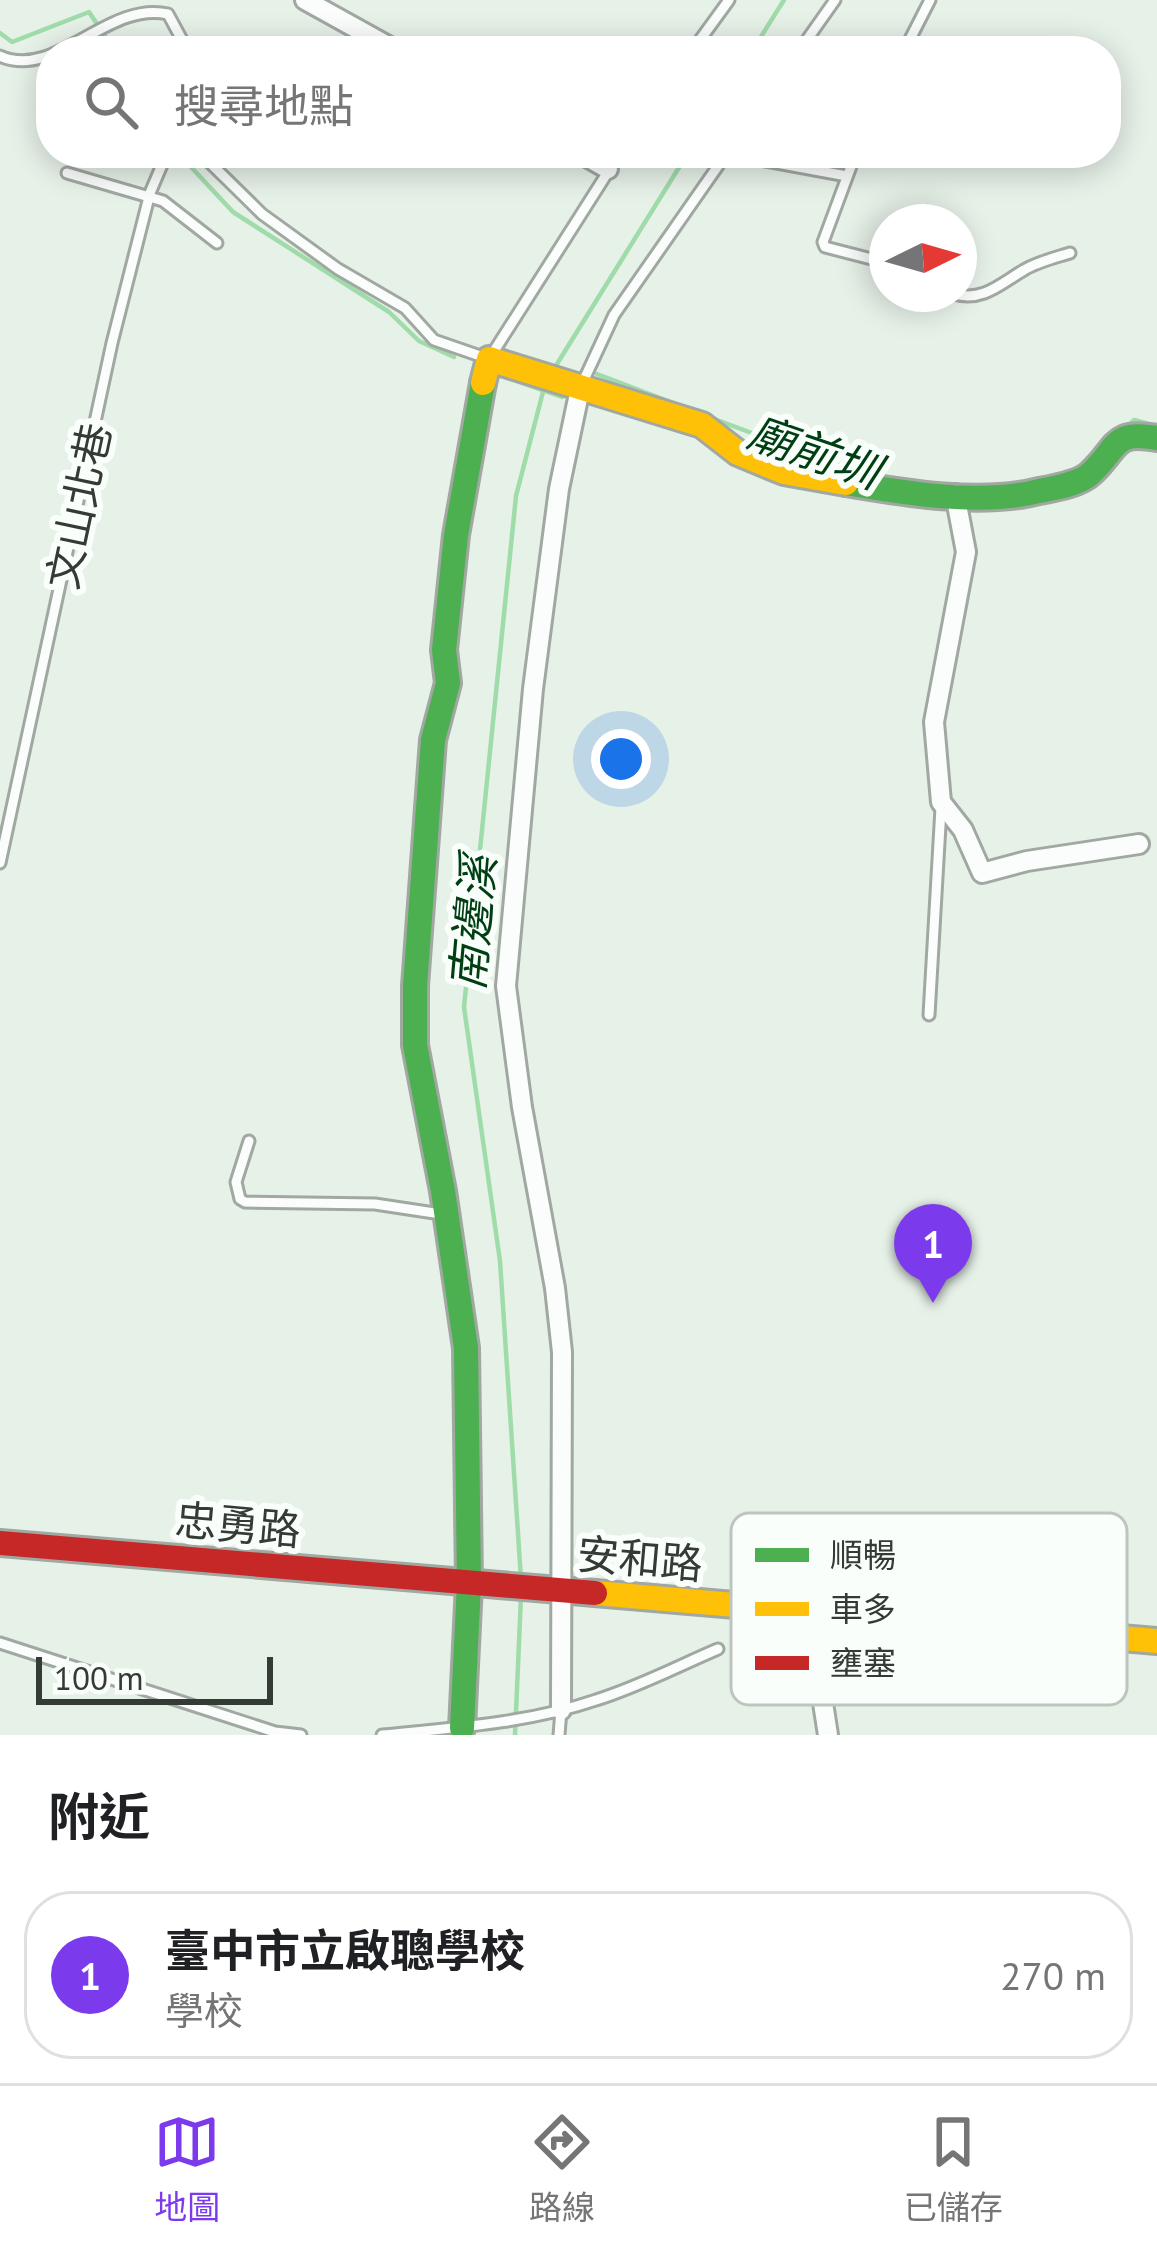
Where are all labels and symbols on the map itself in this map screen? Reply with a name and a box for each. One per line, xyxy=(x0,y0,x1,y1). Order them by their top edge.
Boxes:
north arrow xyxy=(869,204,977,312)
water label: 廟前圳 xyxy=(741,402,893,502)
street label: 文山北巷 xyxy=(34,418,123,594)
your location xyxy=(591,729,651,789)
water label: 南邊溪 xyxy=(437,847,507,993)
pin: 1 xyxy=(894,1204,972,1303)
street label: 忠勇路 xyxy=(173,1492,303,1557)
legend xyxy=(731,1513,1127,1705)
street label: 安和路 xyxy=(575,1526,705,1591)
text: 順暢 xyxy=(830,1533,896,1576)
text: 車多 xyxy=(830,1587,896,1630)
text: 壅塞 xyxy=(830,1641,896,1684)
scale bar xyxy=(36,1651,273,1704)

